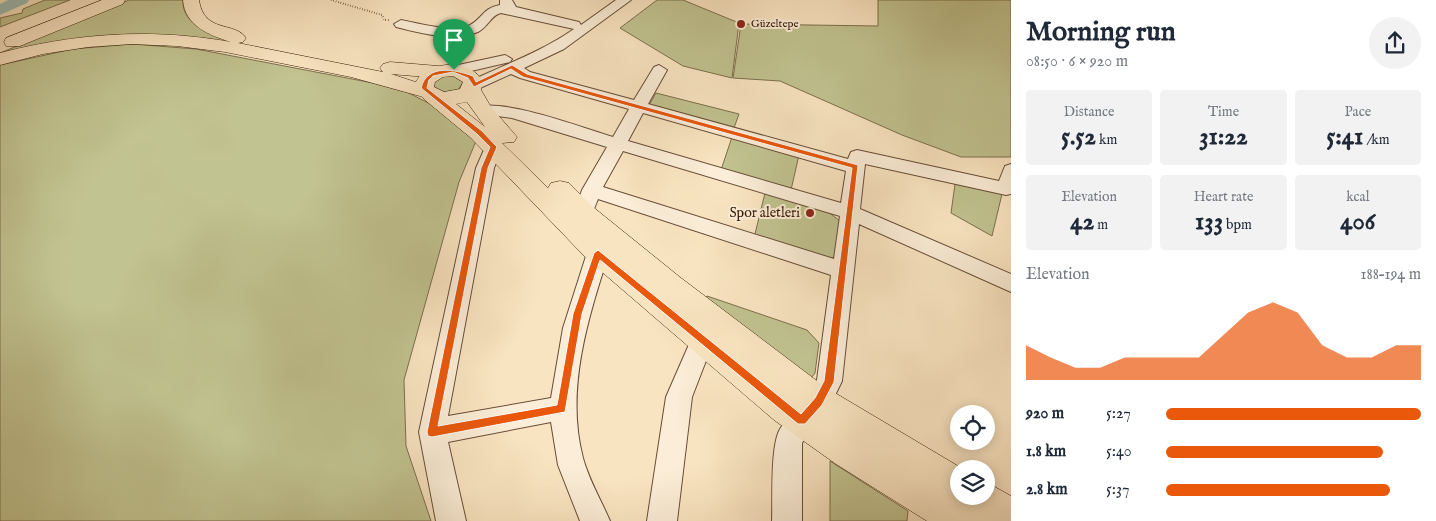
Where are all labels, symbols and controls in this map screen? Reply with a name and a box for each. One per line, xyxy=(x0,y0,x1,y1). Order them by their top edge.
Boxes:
text: Morning run xyxy=(1026,15,1176,50)
place label: Güzeltepe xyxy=(751,17,798,31)
button: share xyxy=(1369,17,1421,69)
marker: Güzeltepe xyxy=(735,18,747,30)
pin xyxy=(433,19,475,70)
icon: arrive xyxy=(440,26,468,54)
text: 08:50 · 6 × 920 m xyxy=(1026,52,1128,72)
text: Distance xyxy=(1064,103,1114,121)
text: Time xyxy=(1208,103,1239,121)
text: Pace xyxy=(1345,103,1371,121)
text: 5.52 xyxy=(1061,121,1096,153)
text: 31:22 xyxy=(1199,121,1248,153)
text: 5:41 xyxy=(1326,121,1363,153)
text: km xyxy=(1096,131,1117,149)
text: /km xyxy=(1363,131,1390,149)
text: Elevation xyxy=(1061,188,1117,206)
text: Heart rate xyxy=(1194,188,1253,206)
text: kcal xyxy=(1346,188,1370,206)
place label: Spor aletleri xyxy=(729,204,800,222)
text: 42 xyxy=(1070,206,1094,238)
text: 133 xyxy=(1195,206,1223,238)
text: 406 xyxy=(1340,206,1375,238)
marker: Spor aletleri xyxy=(804,207,816,219)
text: m xyxy=(1094,216,1108,234)
text: bpm xyxy=(1223,216,1252,234)
text: Elevation xyxy=(1026,265,1089,285)
text: 188–194 m xyxy=(1361,265,1421,285)
text: 920 m xyxy=(1026,404,1064,424)
text: 5:27 xyxy=(1106,404,1131,424)
map controls xyxy=(950,405,995,505)
button: locate xyxy=(950,405,995,450)
text: 1.8 km xyxy=(1026,442,1066,462)
text: 5:40 xyxy=(1106,442,1132,462)
button: layers xyxy=(950,460,995,505)
text: 2.8 km xyxy=(1026,480,1068,500)
text: 5:37 xyxy=(1106,480,1129,500)

